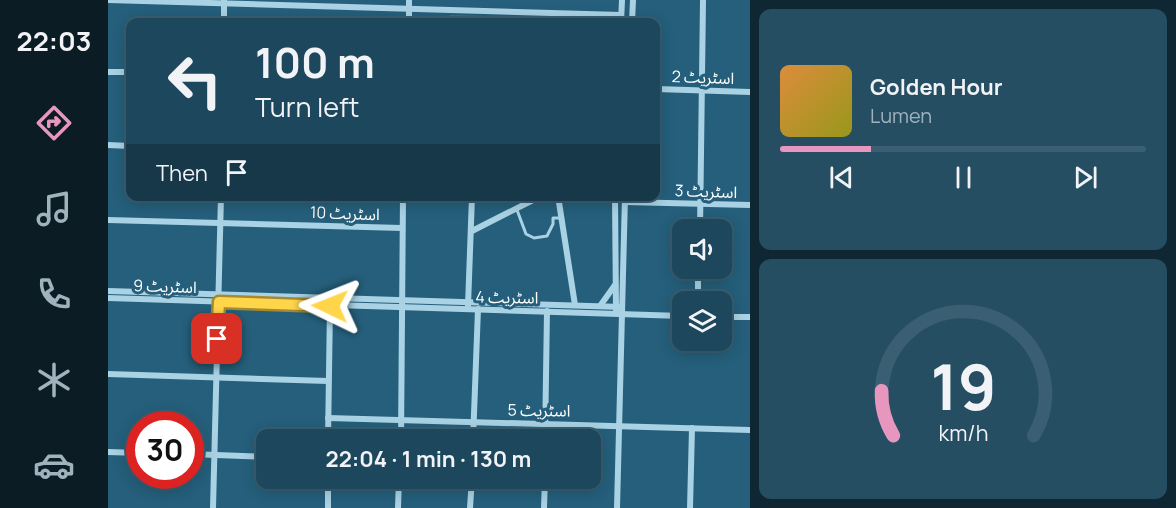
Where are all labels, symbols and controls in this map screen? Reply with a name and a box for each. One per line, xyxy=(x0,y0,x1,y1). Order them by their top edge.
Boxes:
text: 22:03 xyxy=(17,22,91,59)
text: 100 m xyxy=(255,33,375,91)
icon: left xyxy=(156,42,234,120)
street label: اسٹریٹ 2 xyxy=(671,65,735,89)
text: Golden Hour xyxy=(870,72,1003,102)
text: Turn left xyxy=(255,88,359,125)
icon: directions xyxy=(33,102,75,144)
text: Lumen xyxy=(870,102,932,129)
icon: arrive xyxy=(220,156,253,189)
text: Then xyxy=(156,158,208,188)
icon: previous xyxy=(825,161,858,194)
icon: pause xyxy=(947,161,980,194)
icon: next xyxy=(1069,161,1102,194)
street label: اسٹریٹ 3 xyxy=(674,179,738,203)
icon: music xyxy=(33,188,75,230)
street label: اسٹریٹ 10 xyxy=(310,201,380,225)
map controls xyxy=(672,219,732,351)
button: sound xyxy=(672,219,732,279)
icon: phone xyxy=(33,273,75,315)
street label: اسٹریٹ 9 xyxy=(133,274,197,298)
position arrow xyxy=(298,274,362,338)
street label: اسٹریٹ 4 xyxy=(475,285,539,309)
button: layers xyxy=(672,291,732,351)
pin xyxy=(191,313,242,364)
icon: arrive xyxy=(200,322,233,355)
text: 19 xyxy=(930,343,996,429)
icon: climate xyxy=(33,359,75,401)
street label: اسٹریٹ 5 xyxy=(507,398,571,422)
speed limit sign: 30 xyxy=(126,411,204,489)
text: km/h xyxy=(938,418,988,447)
icon: car xyxy=(33,444,75,486)
text: 22:04 · 1 min · 130 m xyxy=(326,444,531,474)

